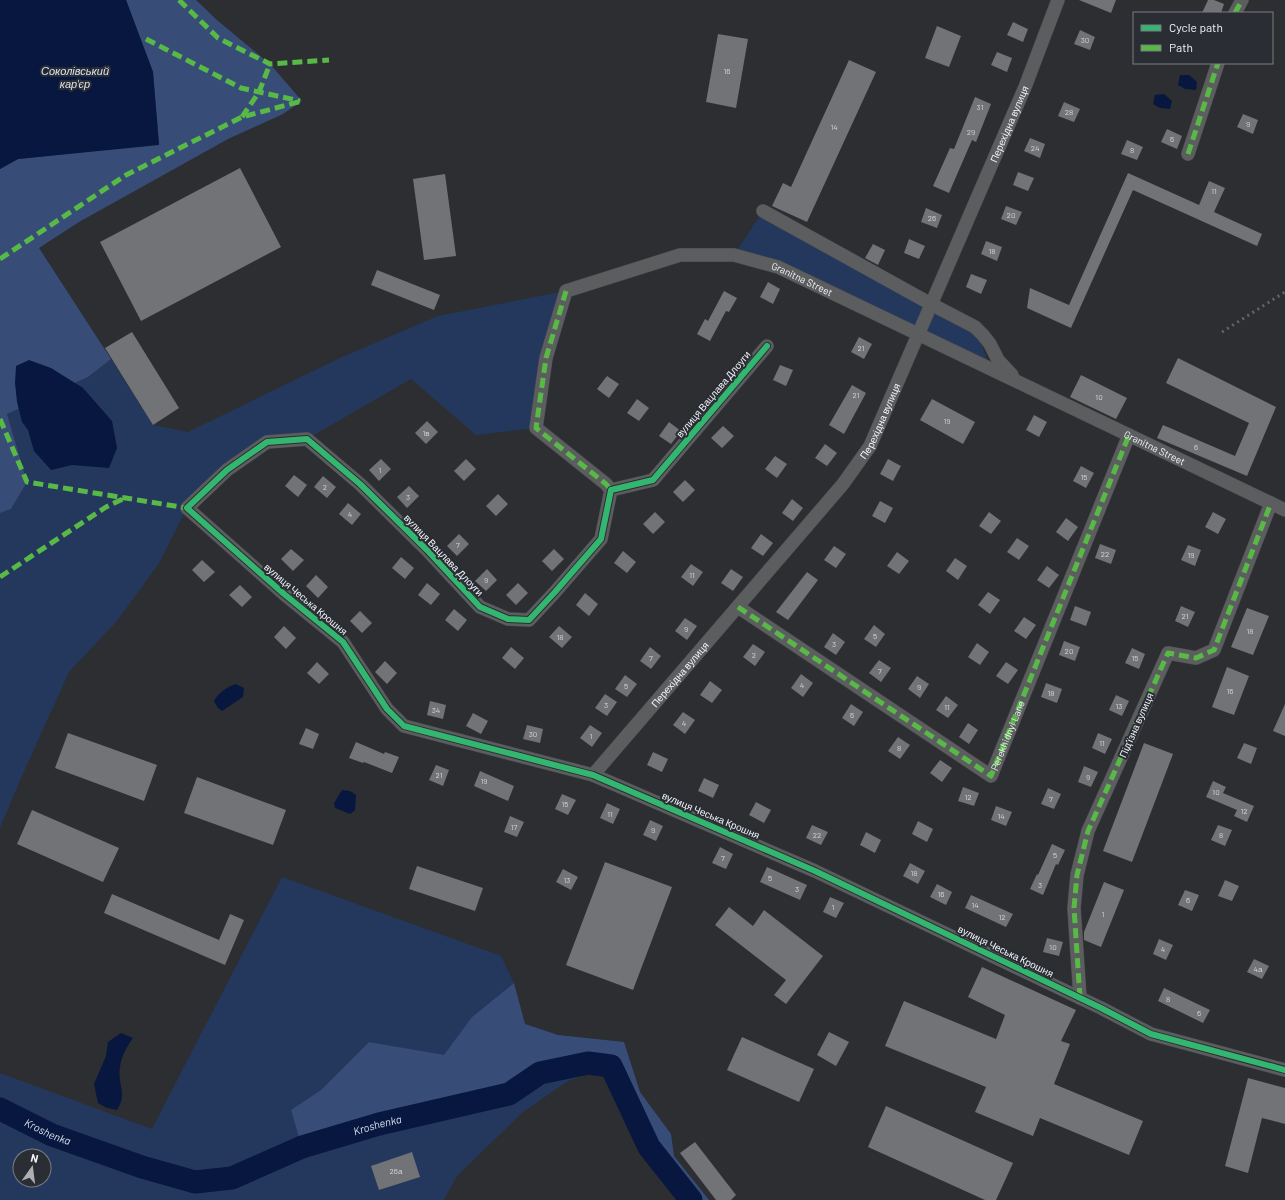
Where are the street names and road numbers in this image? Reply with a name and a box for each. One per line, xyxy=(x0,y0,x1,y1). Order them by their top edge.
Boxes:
street label: Перехідна вулиця xyxy=(987,84,1031,164)
street label: Granitna Street xyxy=(770,260,835,298)
street label: вулиця Вацлава Длоуги xyxy=(673,348,753,440)
street label: Перехідна вулиця xyxy=(857,381,902,461)
street label: Granitna Street xyxy=(1122,428,1188,467)
street label: вулиця Вацлава Длоуги xyxy=(402,512,486,598)
street label: вулиця Чеська Крошня xyxy=(262,561,350,637)
street label: Перехідна вулиця xyxy=(648,639,711,709)
street label: Підʼїзна вулиця xyxy=(1116,691,1156,759)
street label: Perekhidnyi Lane xyxy=(988,699,1027,772)
street label: вулиця Чеська Крошня xyxy=(660,789,762,841)
street label: вулиця Чеська Крошня xyxy=(956,923,1056,979)

